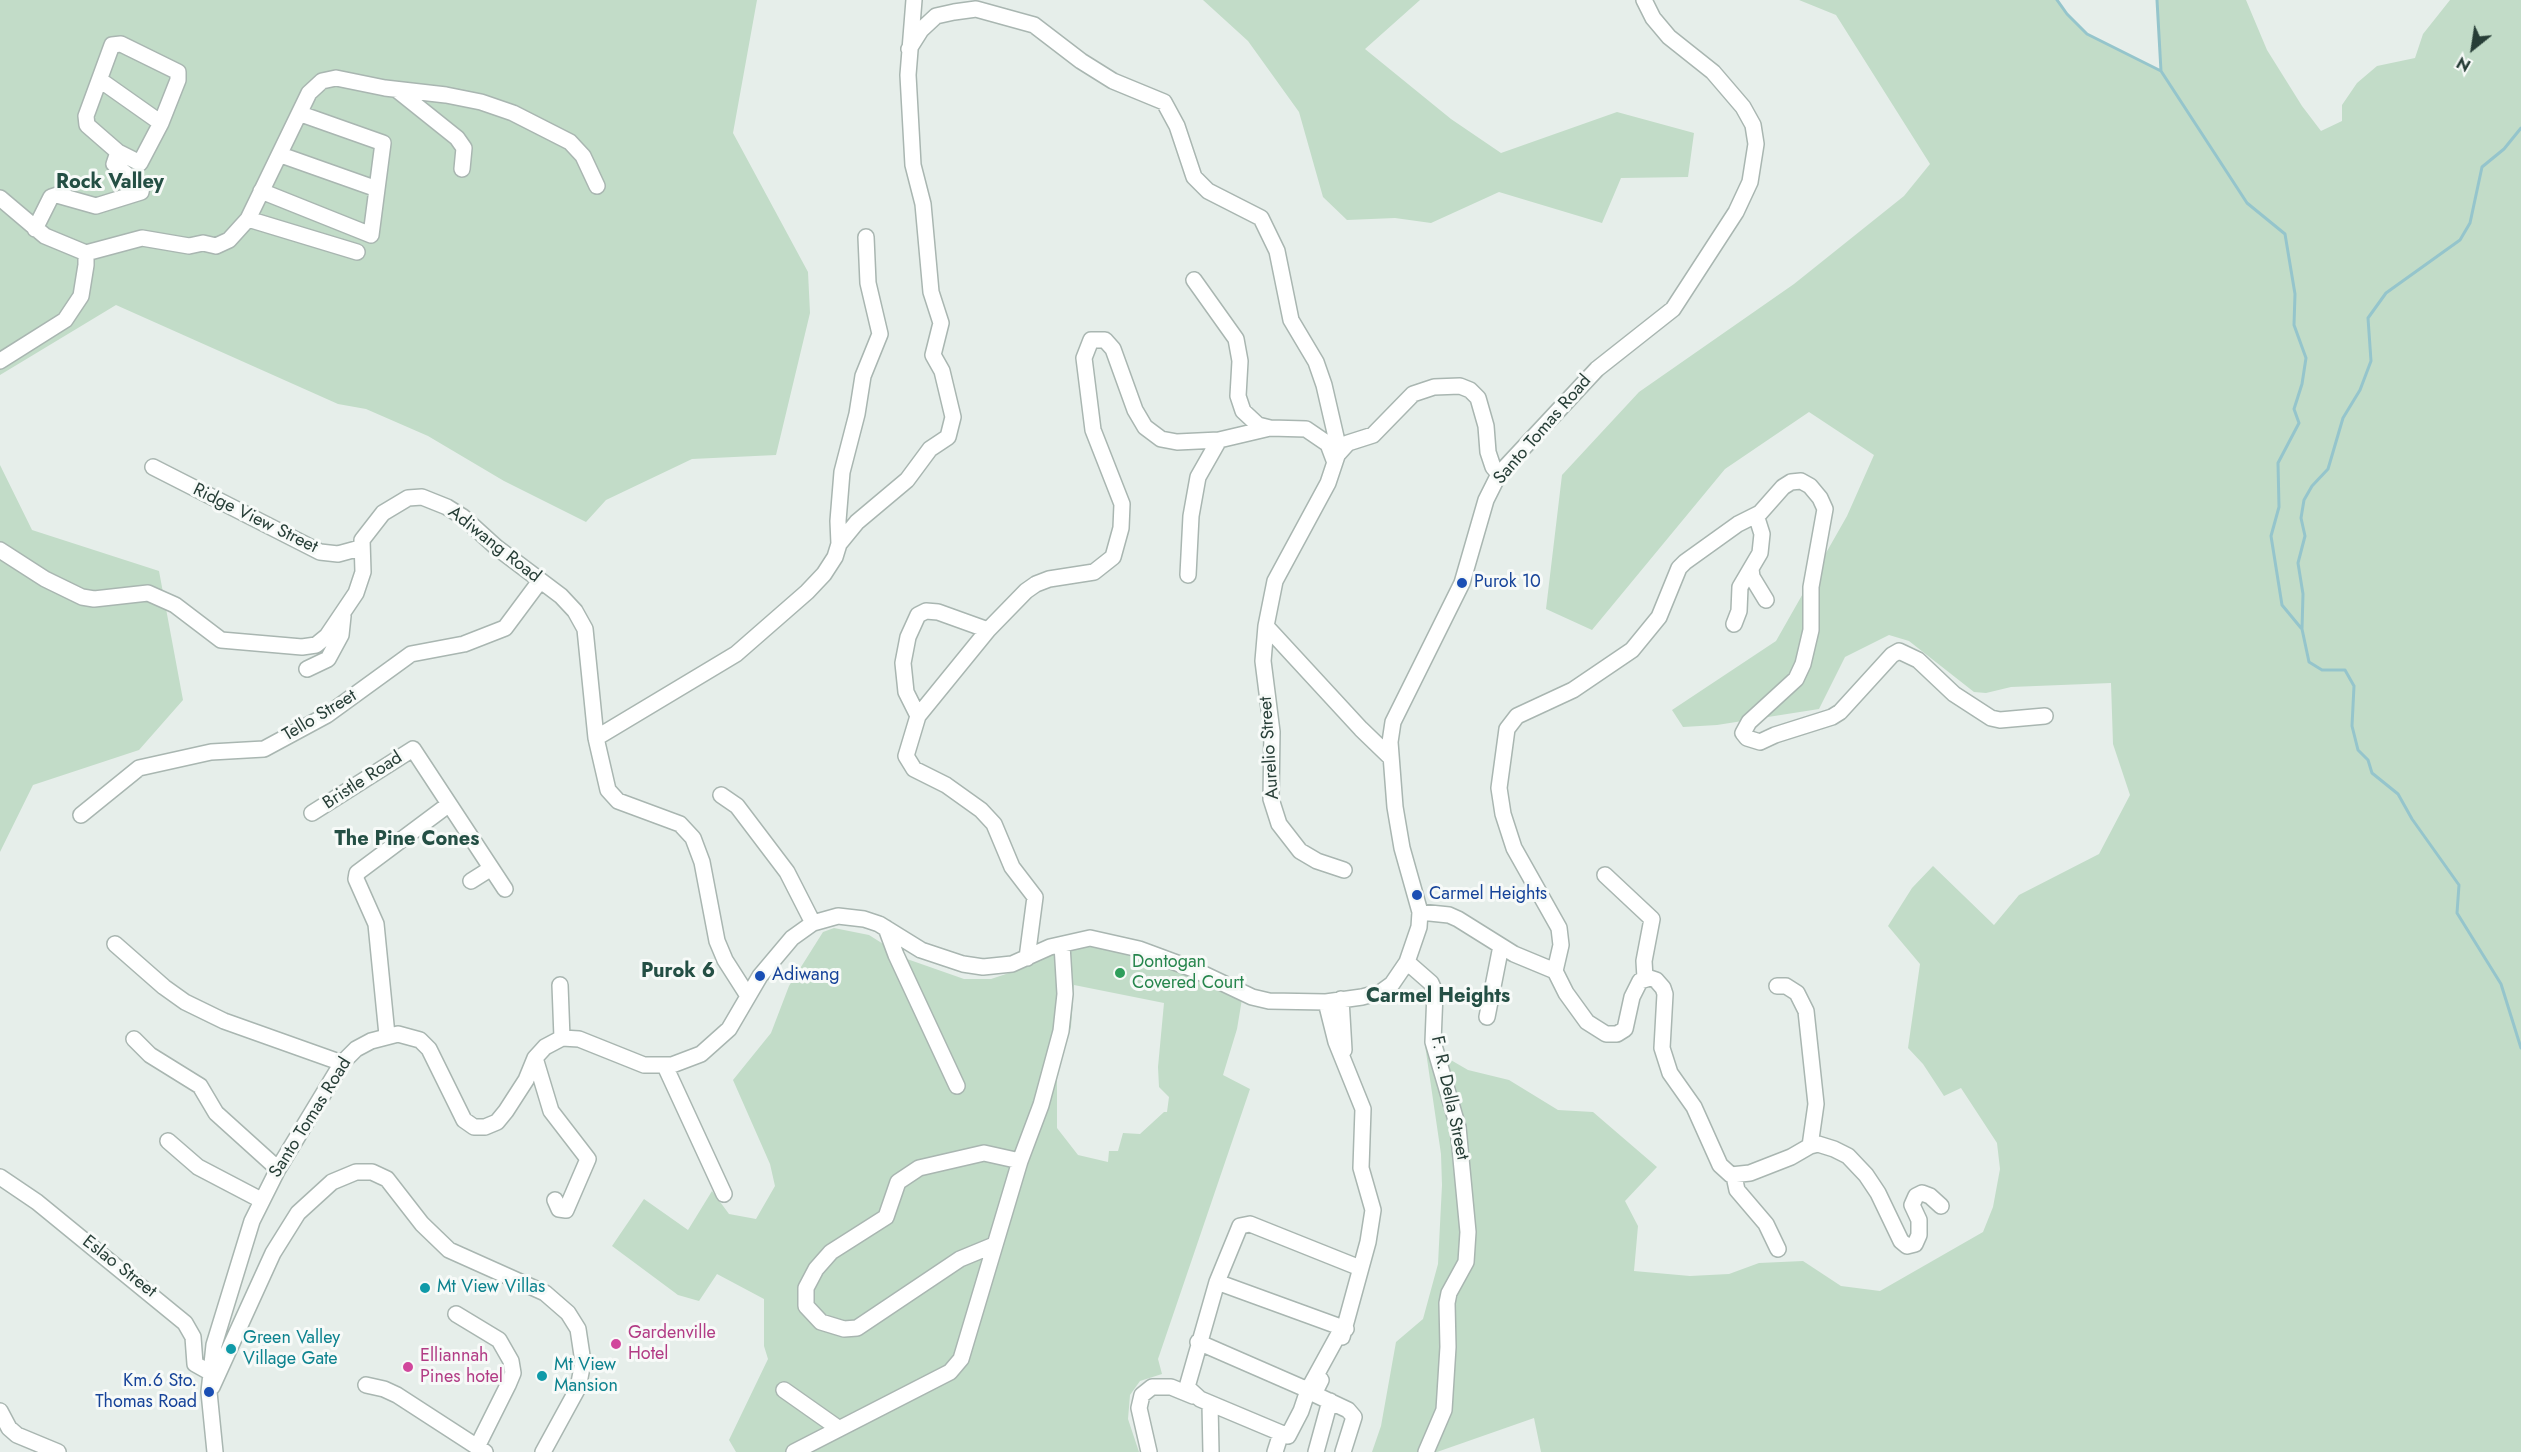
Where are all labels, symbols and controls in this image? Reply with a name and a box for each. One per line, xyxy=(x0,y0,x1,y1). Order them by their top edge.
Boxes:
north arrow xyxy=(2443,18,2503,78)
text: N xyxy=(2452,51,2475,77)
district label: Rock Valley xyxy=(56,171,164,195)
street label: Santo Tomas Road xyxy=(1490,371,1596,489)
street label: Ridge View Street xyxy=(189,479,321,559)
street label: Adiwang Road xyxy=(443,502,545,588)
place label: Purok 10 xyxy=(1474,572,1541,594)
marker: Purok 10 xyxy=(1455,576,1469,590)
street label: Tello Street xyxy=(279,686,361,746)
street label: Aurelio Street xyxy=(1256,696,1284,800)
street label: Bristle Road xyxy=(319,747,407,815)
district label: The Pine Cones xyxy=(335,828,479,852)
place label: Carmel Heights xyxy=(1429,884,1547,906)
marker: Carmel Heights xyxy=(1410,888,1424,902)
place label: Dontogan Covered Court xyxy=(1132,952,1244,994)
district label: Purok 6 xyxy=(641,960,715,984)
place label: Adiwang xyxy=(772,965,839,987)
marker: Dontogan Covered Court xyxy=(1113,966,1127,980)
marker: Adiwang xyxy=(753,969,767,983)
district label: Carmel Heights xyxy=(1366,985,1510,1009)
street label: F. R. Della Street xyxy=(1425,1034,1473,1162)
street label: Santo Tomas Road xyxy=(265,1054,357,1182)
street label: Eslao Street xyxy=(78,1231,160,1303)
place label: Mt View Villas xyxy=(437,1277,545,1299)
marker: Mt View Villas xyxy=(418,1281,432,1295)
place label: Gardenville Hotel xyxy=(628,1323,716,1366)
place label: Green Valley Village Gate xyxy=(243,1328,340,1370)
marker: Gardenville Hotel xyxy=(609,1337,623,1351)
marker: Green Valley Village Gate xyxy=(224,1342,238,1356)
place label: Elliannah Pines hotel xyxy=(420,1346,503,1388)
place label: Mt View Mansion xyxy=(554,1355,618,1398)
marker: Elliannah Pines hotel xyxy=(401,1360,415,1374)
marker: Mt View Mansion xyxy=(535,1369,549,1383)
place label: Km.6 Sto. Thomas Road xyxy=(95,1371,197,1414)
marker: Km.6 Sto. Thomas Road xyxy=(202,1385,216,1399)

